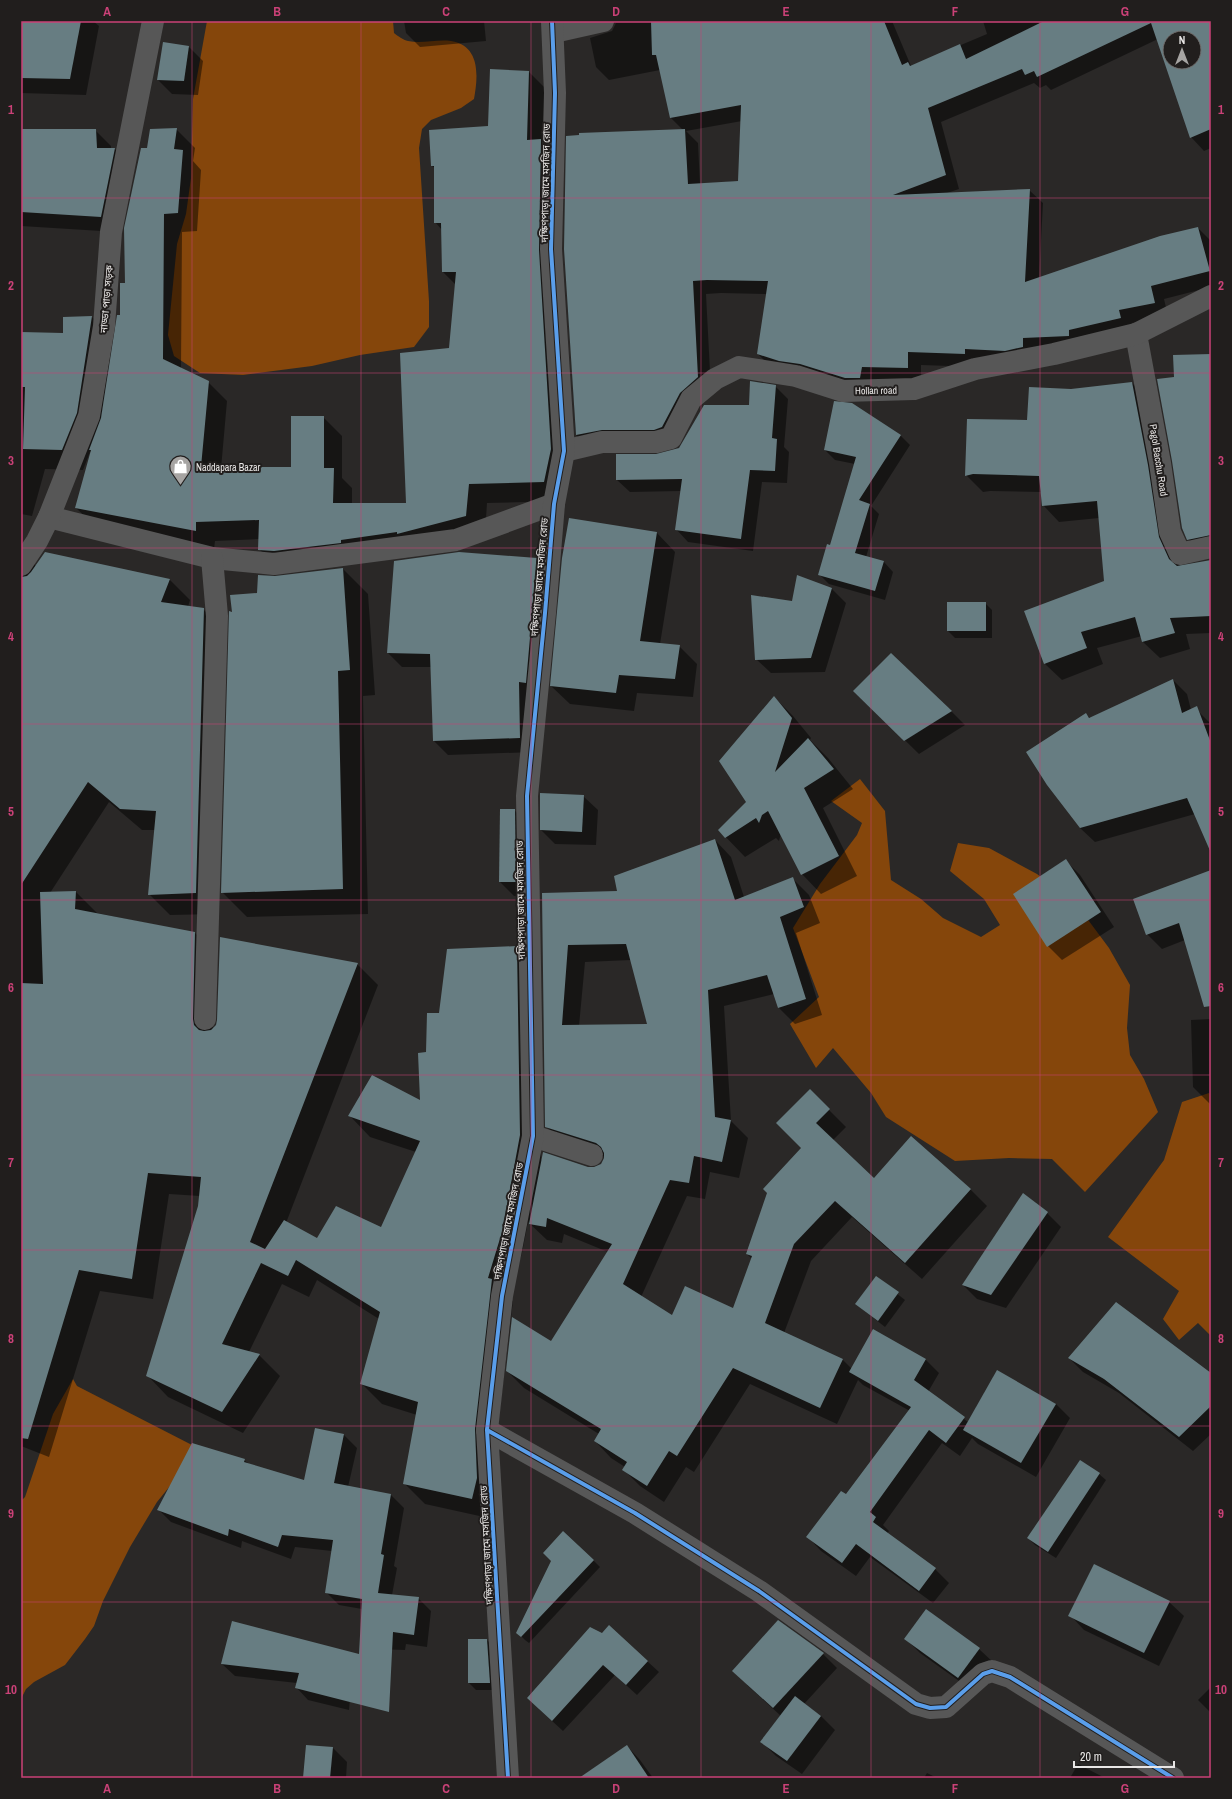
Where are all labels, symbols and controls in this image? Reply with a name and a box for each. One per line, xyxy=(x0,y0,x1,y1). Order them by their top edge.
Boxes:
text: A xyxy=(103,3,111,20)
text: B xyxy=(273,3,281,20)
text: C xyxy=(442,3,450,20)
text: D xyxy=(612,3,620,20)
text: E xyxy=(782,3,790,20)
text: F xyxy=(952,3,959,20)
text: G xyxy=(1121,3,1129,20)
north arrow xyxy=(1162,30,1202,70)
text: N xyxy=(1179,33,1185,47)
text: 1 xyxy=(8,101,14,118)
text: 1 xyxy=(1218,101,1224,118)
street label: দক্ষিণপাড়া জামে মসজিদ রোড xyxy=(538,123,553,244)
street label: নাড্ডা পাড়া সড়ক xyxy=(97,264,116,335)
text: 2 xyxy=(8,277,14,294)
text: 2 xyxy=(1218,277,1224,294)
street label: Hollan road xyxy=(855,384,897,397)
street label: Pagol Bacchu Road xyxy=(1146,423,1171,497)
text: 3 xyxy=(8,452,14,469)
text: 3 xyxy=(1218,452,1224,469)
shop icon: Naddapara Bazar xyxy=(168,454,194,487)
place label: Naddapara Bazar xyxy=(196,461,261,474)
street label: দক্ষিণপাড়া জামে মসজিদ রোড xyxy=(528,516,551,638)
text: 4 xyxy=(8,628,14,645)
text: 4 xyxy=(1218,628,1224,645)
text: 5 xyxy=(8,803,14,820)
text: 5 xyxy=(1218,803,1224,820)
street label: দক্ষিণপাড়া জামে মসজিদ রোড xyxy=(513,840,528,961)
text: 6 xyxy=(8,979,14,996)
text: 6 xyxy=(1218,979,1224,996)
text: 7 xyxy=(8,1154,14,1171)
text: 7 xyxy=(1218,1154,1224,1171)
street label: দক্ষিণপাড়া জামে মসজিদ রোড xyxy=(491,1161,526,1282)
text: 8 xyxy=(8,1330,14,1347)
text: 8 xyxy=(1218,1330,1224,1347)
street label: দক্ষিণপাড়া জামে মসজিদ রোড xyxy=(477,1484,496,1606)
text: 9 xyxy=(8,1505,14,1522)
text: 9 xyxy=(1218,1505,1224,1522)
text: 10 xyxy=(5,1681,17,1698)
text: 10 xyxy=(1215,1681,1227,1698)
scale bar xyxy=(1074,1743,1174,1769)
text: 20 m xyxy=(1080,1749,1102,1765)
text: A xyxy=(103,1780,111,1797)
text: B xyxy=(273,1780,281,1797)
text: C xyxy=(442,1780,450,1797)
text: D xyxy=(612,1780,620,1797)
text: E xyxy=(782,1780,790,1797)
text: F xyxy=(952,1780,959,1797)
text: G xyxy=(1121,1780,1129,1797)

